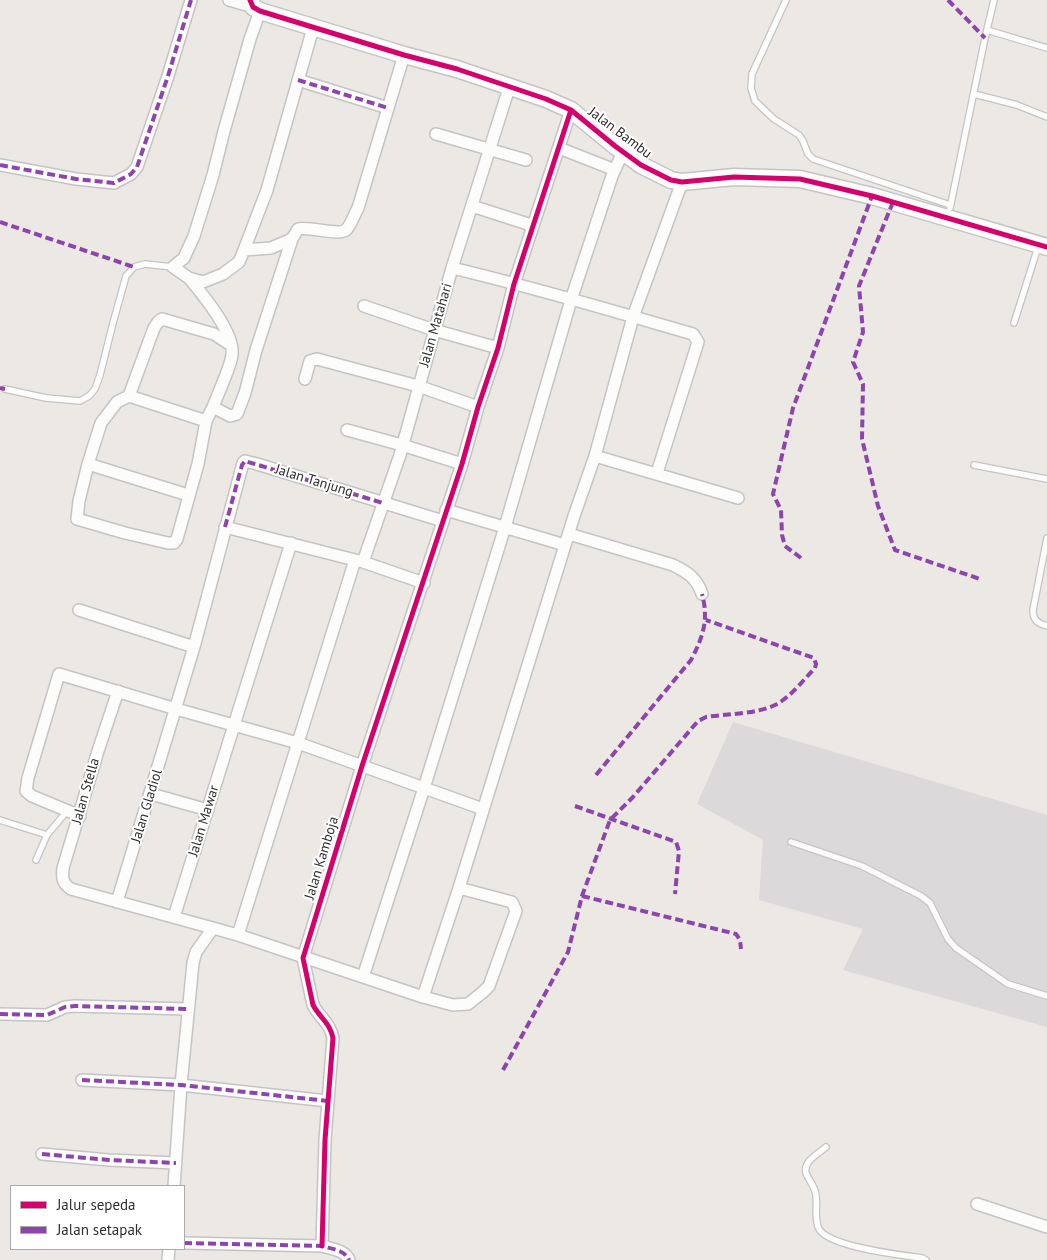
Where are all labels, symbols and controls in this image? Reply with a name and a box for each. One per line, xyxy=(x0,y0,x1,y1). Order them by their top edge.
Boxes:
street label: Jalan Bambu xyxy=(585,104,655,162)
street label: Jalan Matahari xyxy=(416,281,456,369)
street label: Jalan Tanjung xyxy=(273,461,355,501)
street label: Jalan Stella xyxy=(69,756,103,826)
street label: Jalan Gladiol xyxy=(128,767,166,845)
street label: Jalan Mawar xyxy=(185,783,223,859)
street label: Jalan Kamboja xyxy=(301,815,343,901)
legend xyxy=(10,1185,185,1250)
text: Jalur sepeda xyxy=(57,1195,136,1214)
text: Jalan setapak xyxy=(57,1220,142,1239)

